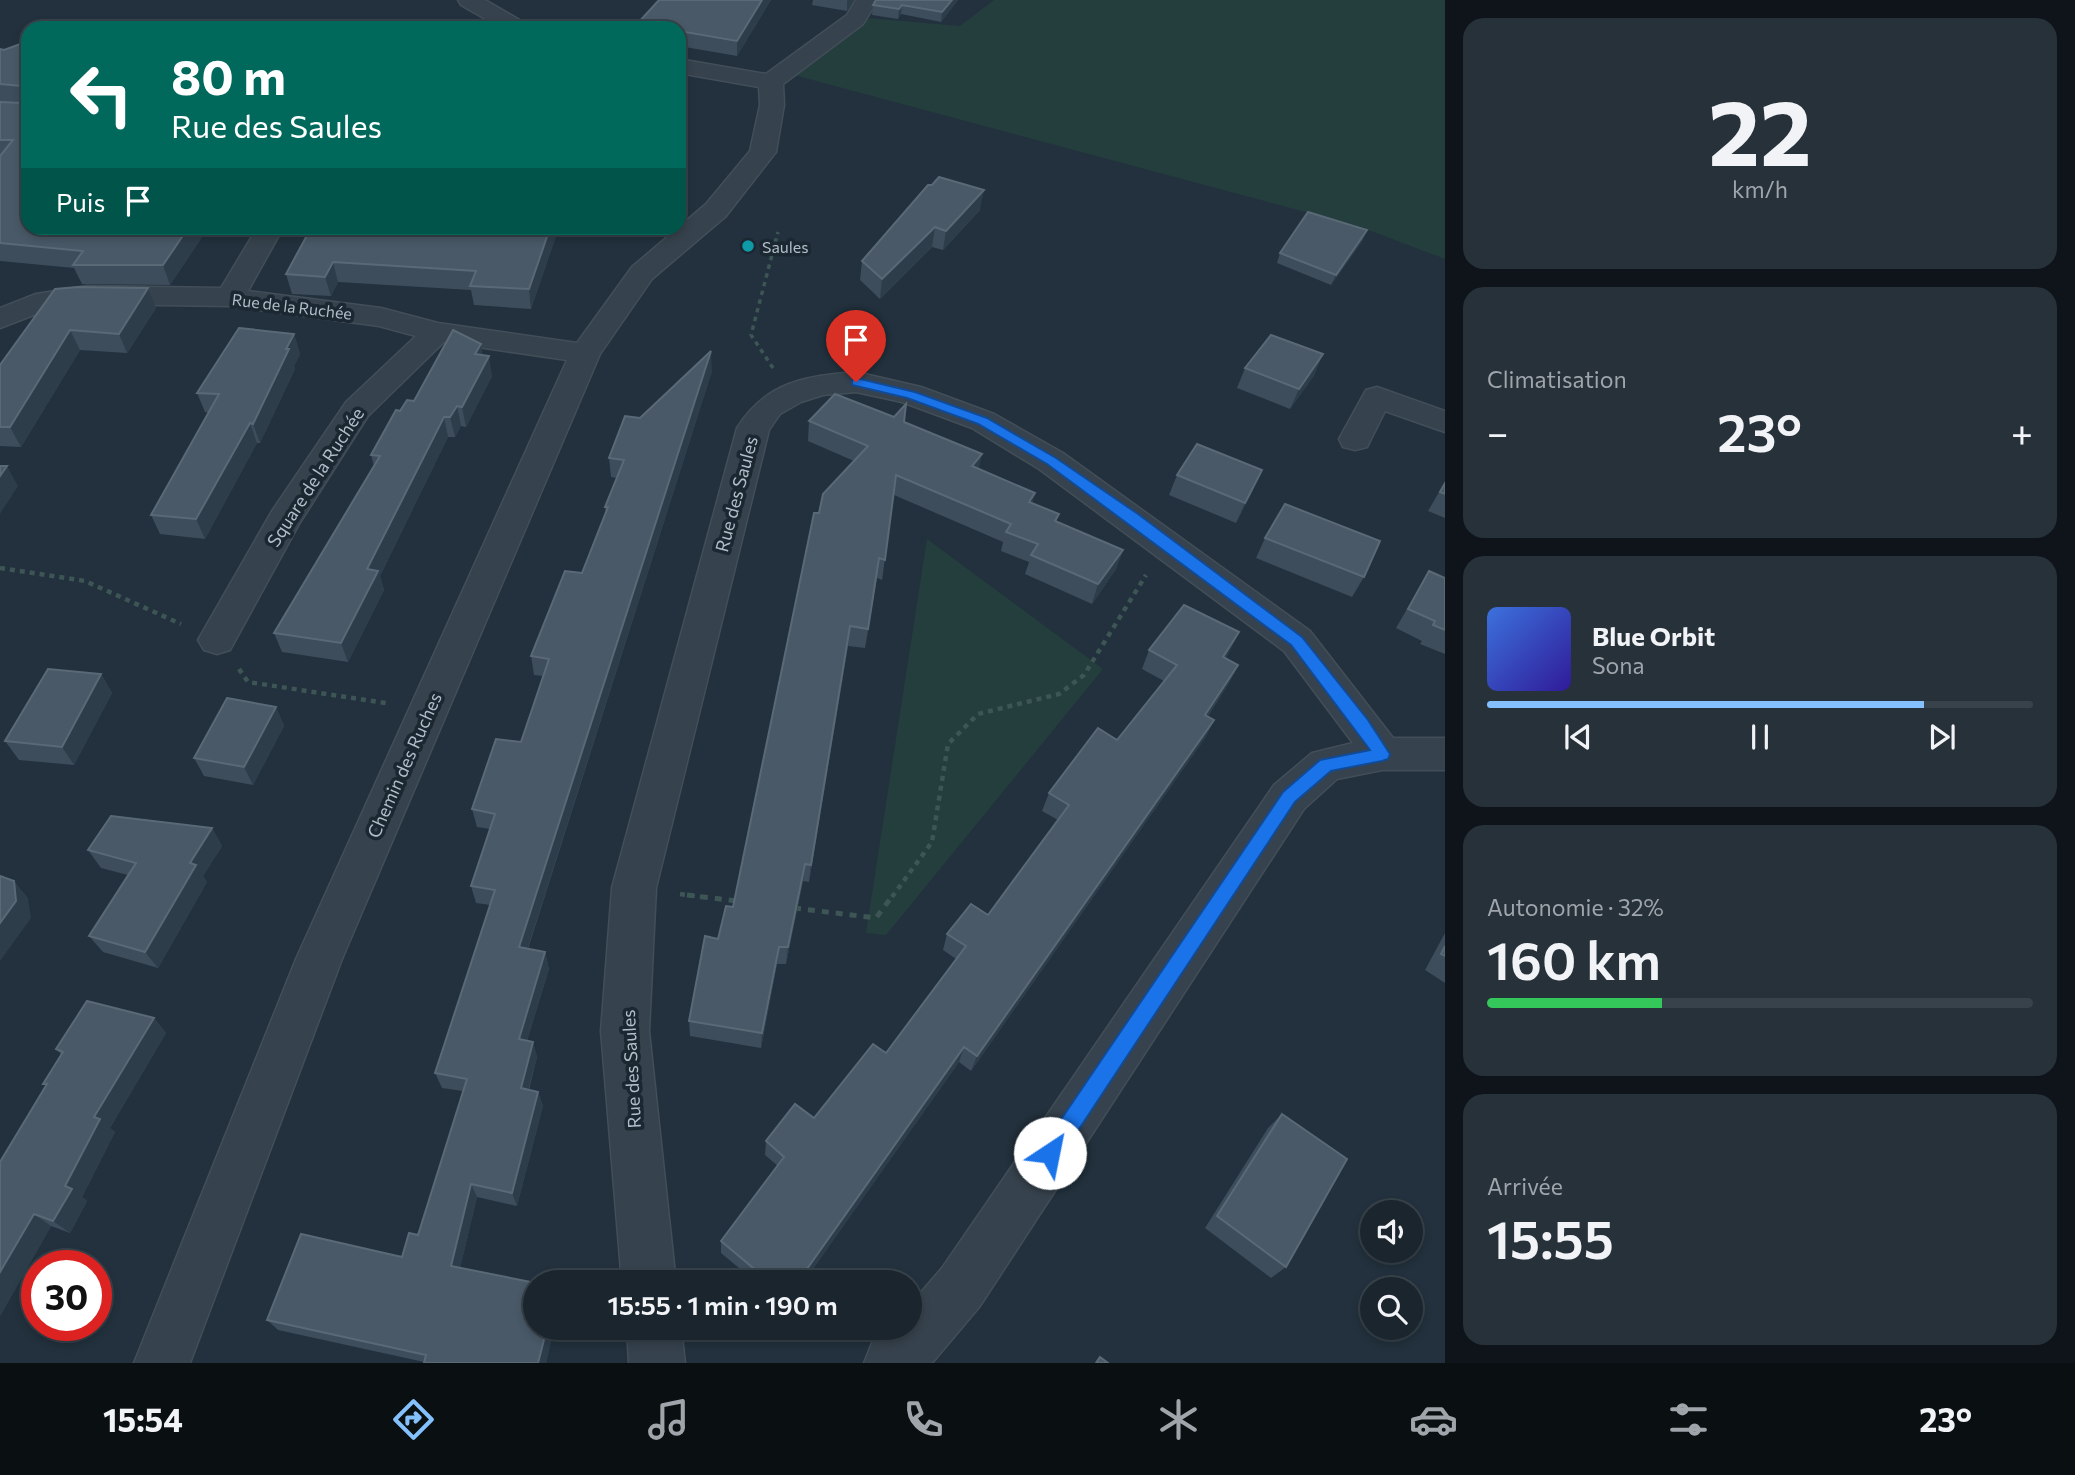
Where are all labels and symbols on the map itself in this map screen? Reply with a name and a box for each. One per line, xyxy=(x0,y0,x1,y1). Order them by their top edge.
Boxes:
place label: Saules xyxy=(762,237,808,256)
marker: Saules xyxy=(740,238,756,254)
street label: Rue de la Ruchée xyxy=(231,289,353,323)
pin xyxy=(826,310,886,382)
street label: Square de la Ruchée xyxy=(262,403,368,551)
street label: Rue des Saules xyxy=(710,434,762,554)
street label: Chemin des Ruches xyxy=(362,689,446,841)
street label: Rue des Saules xyxy=(617,1009,645,1129)
position arrow xyxy=(1013,1116,1087,1190)
speed limit sign: 30 xyxy=(21,1250,112,1341)

